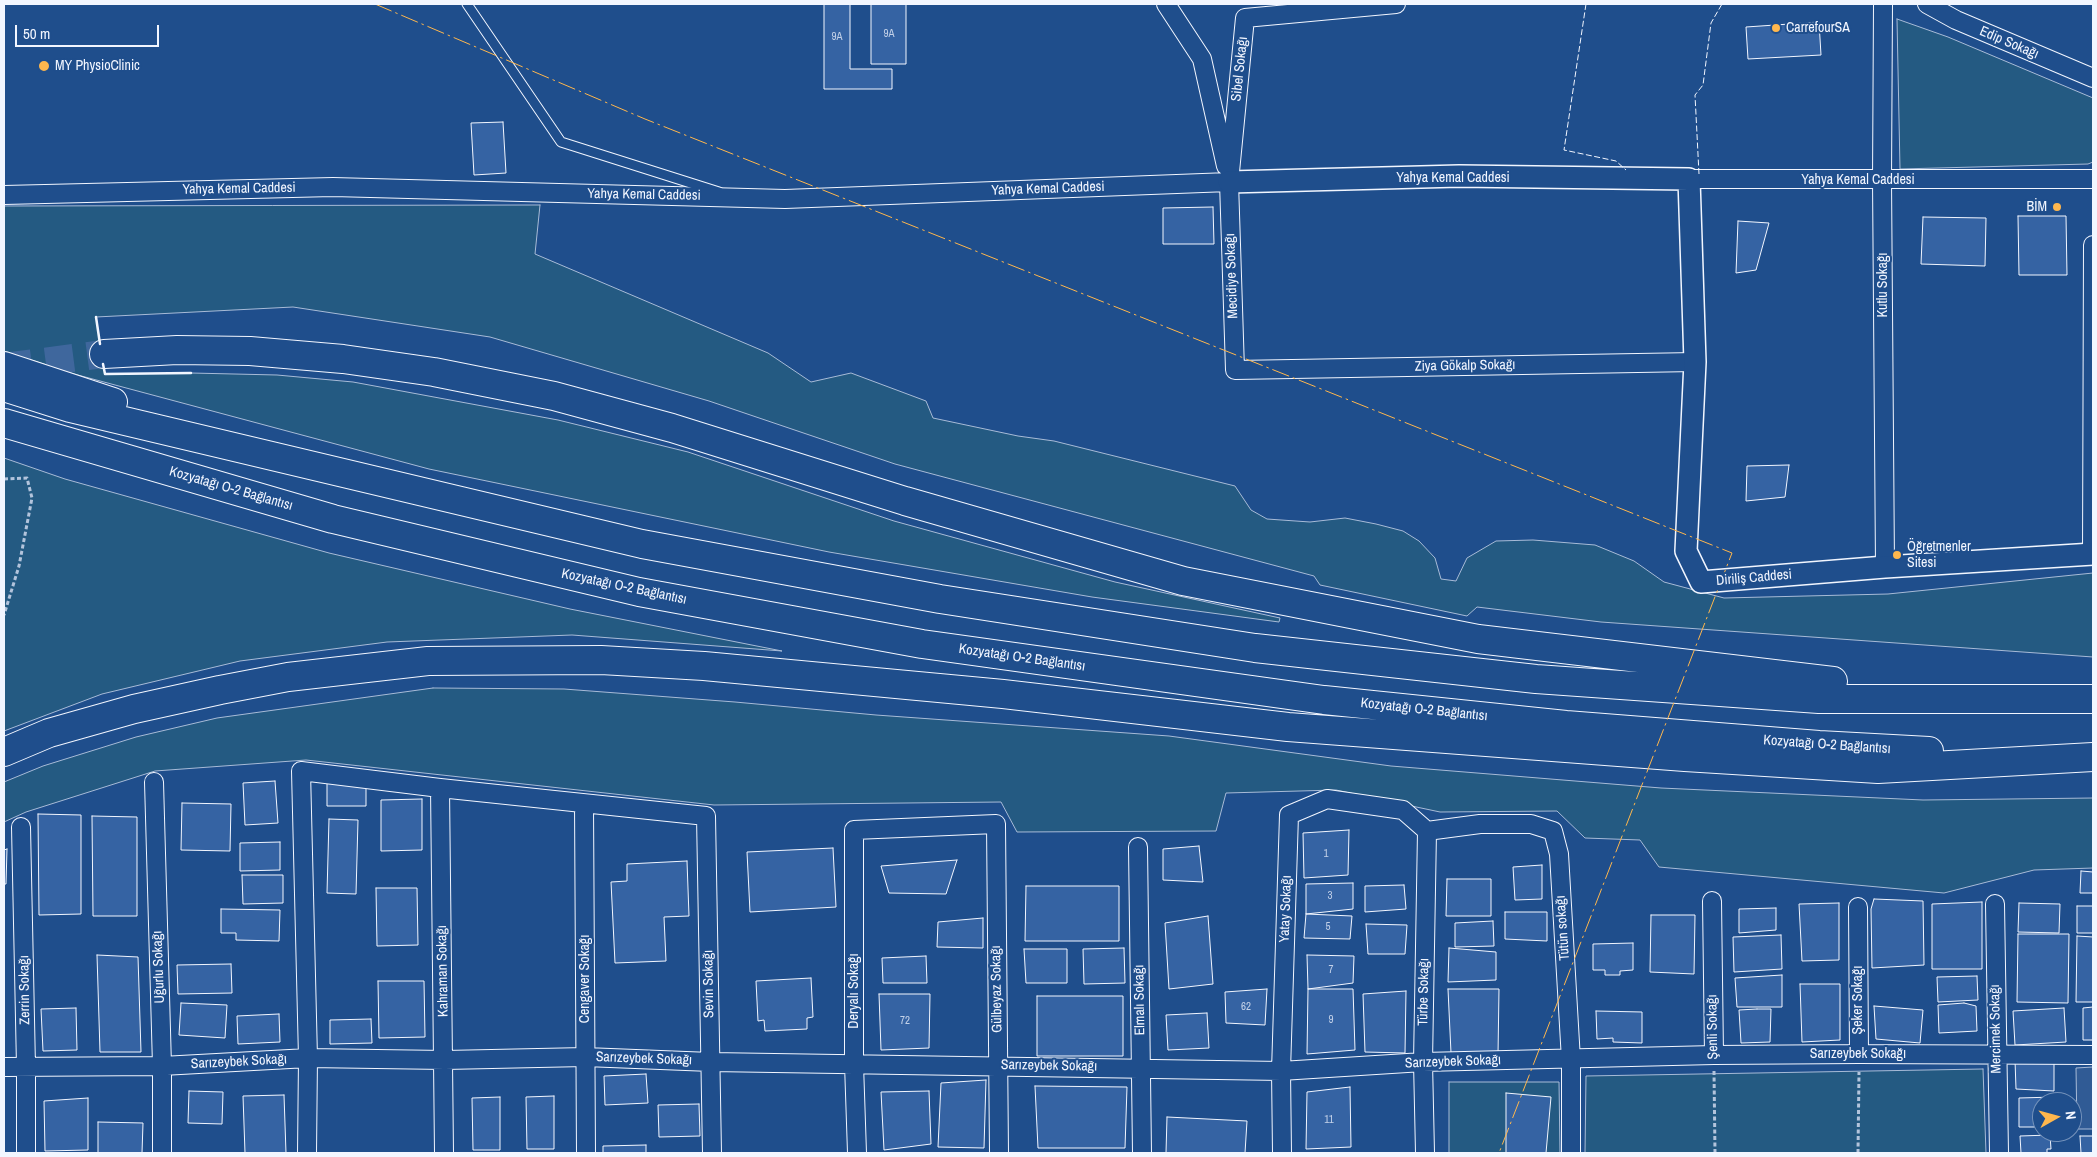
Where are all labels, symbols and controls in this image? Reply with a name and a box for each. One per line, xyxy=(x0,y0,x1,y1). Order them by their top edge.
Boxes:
scale bar xyxy=(18,15,161,47)
place label: CarrefourSA xyxy=(1786,20,1850,36)
marker: CarrefourSA xyxy=(1770,22,1782,34)
text: 50 m xyxy=(23,23,50,44)
street label: Edip Sokağı xyxy=(1977,23,2041,63)
house number: 9A xyxy=(883,27,895,41)
house number: 9A xyxy=(831,30,843,44)
street label: Sibel Sokağı xyxy=(1228,36,1252,102)
place label: MY PhysioClinic xyxy=(55,58,140,74)
marker: MY PhysioClinic xyxy=(37,59,51,73)
street label: Yahya Kemal Caddesi xyxy=(1396,170,1510,186)
street label: Yahya Kemal Caddesi xyxy=(1801,172,1915,188)
street label: Yahya Kemal Caddesi xyxy=(991,179,1105,199)
street label: Yahya Kemal Caddesi xyxy=(182,180,296,198)
street label: Yahya Kemal Caddesi xyxy=(587,186,701,204)
place label: BİM xyxy=(2027,199,2047,215)
marker: BİM xyxy=(2051,201,2063,213)
street label: Mecidiye Sokağı xyxy=(1222,233,1242,319)
street label: Kutlu Sokağı xyxy=(1875,252,1891,318)
street label: Ziya Gökalp Sokağı xyxy=(1414,357,1516,375)
street label: Kozyatağı O-2 Bağlantısı xyxy=(167,463,295,515)
place label: Öğretmenler Sitesi xyxy=(1907,539,1971,572)
marker: Öğretmenler Sitesi xyxy=(1891,549,1903,561)
street label: Kozyatağı O-2 Bağlantısı xyxy=(560,566,688,608)
street label: Diriliş Caddesi xyxy=(1715,566,1793,590)
street label: Kozyatağı O-2 Bağlantısı xyxy=(958,641,1086,675)
street label: Kozyatağı O-2 Bağlantısı xyxy=(1360,695,1488,725)
street label: Kozyatağı O-2 Bağlantısı xyxy=(1763,732,1891,758)
house number: 1 xyxy=(1323,847,1329,861)
street label: Yatay Sokağı xyxy=(1276,875,1296,943)
house number: 3 xyxy=(1327,889,1333,903)
street label: Tütün sokağı xyxy=(1552,895,1574,961)
house number: 5 xyxy=(1325,920,1331,934)
street label: Kahraman Sokağı xyxy=(434,925,452,1017)
street label: Uğurlu Sokağı xyxy=(149,930,169,1004)
street label: Cengaver Sokağı xyxy=(577,935,593,1023)
street label: Gülbeyaz Sokağı xyxy=(988,945,1006,1033)
street label: Sevin Sokağı xyxy=(700,950,718,1018)
street label: Deryalı Sokağı xyxy=(846,953,862,1029)
street label: Zerrin Sokağı xyxy=(16,955,34,1025)
street label: Türbe Sokağı xyxy=(1415,958,1433,1026)
house number: 7 xyxy=(1328,963,1334,977)
street label: Elmalı Sokağı xyxy=(1131,964,1149,1036)
street label: Şeker Sokağı xyxy=(1850,966,1866,1034)
street label: Mercimek Sokağı xyxy=(1987,984,2005,1074)
street label: Şenli Sokağı xyxy=(1704,994,1722,1060)
house number: 62 xyxy=(1241,1000,1251,1014)
house number: 9 xyxy=(1328,1013,1334,1027)
house number: 72 xyxy=(900,1014,910,1028)
street label: Sarızeybek Sokağı xyxy=(1810,1046,1906,1062)
street label: Sarızeybek Sokağı xyxy=(596,1049,692,1069)
street label: Sarızeybek Sokağı xyxy=(190,1051,288,1073)
street label: Sarızeybek Sokağı xyxy=(1405,1052,1501,1072)
street label: Sarızeybek Sokağı xyxy=(1001,1057,1097,1075)
north arrow xyxy=(2032,1092,2082,1142)
text: N xyxy=(2061,1110,2080,1121)
house number: 11 xyxy=(1324,1113,1334,1127)

